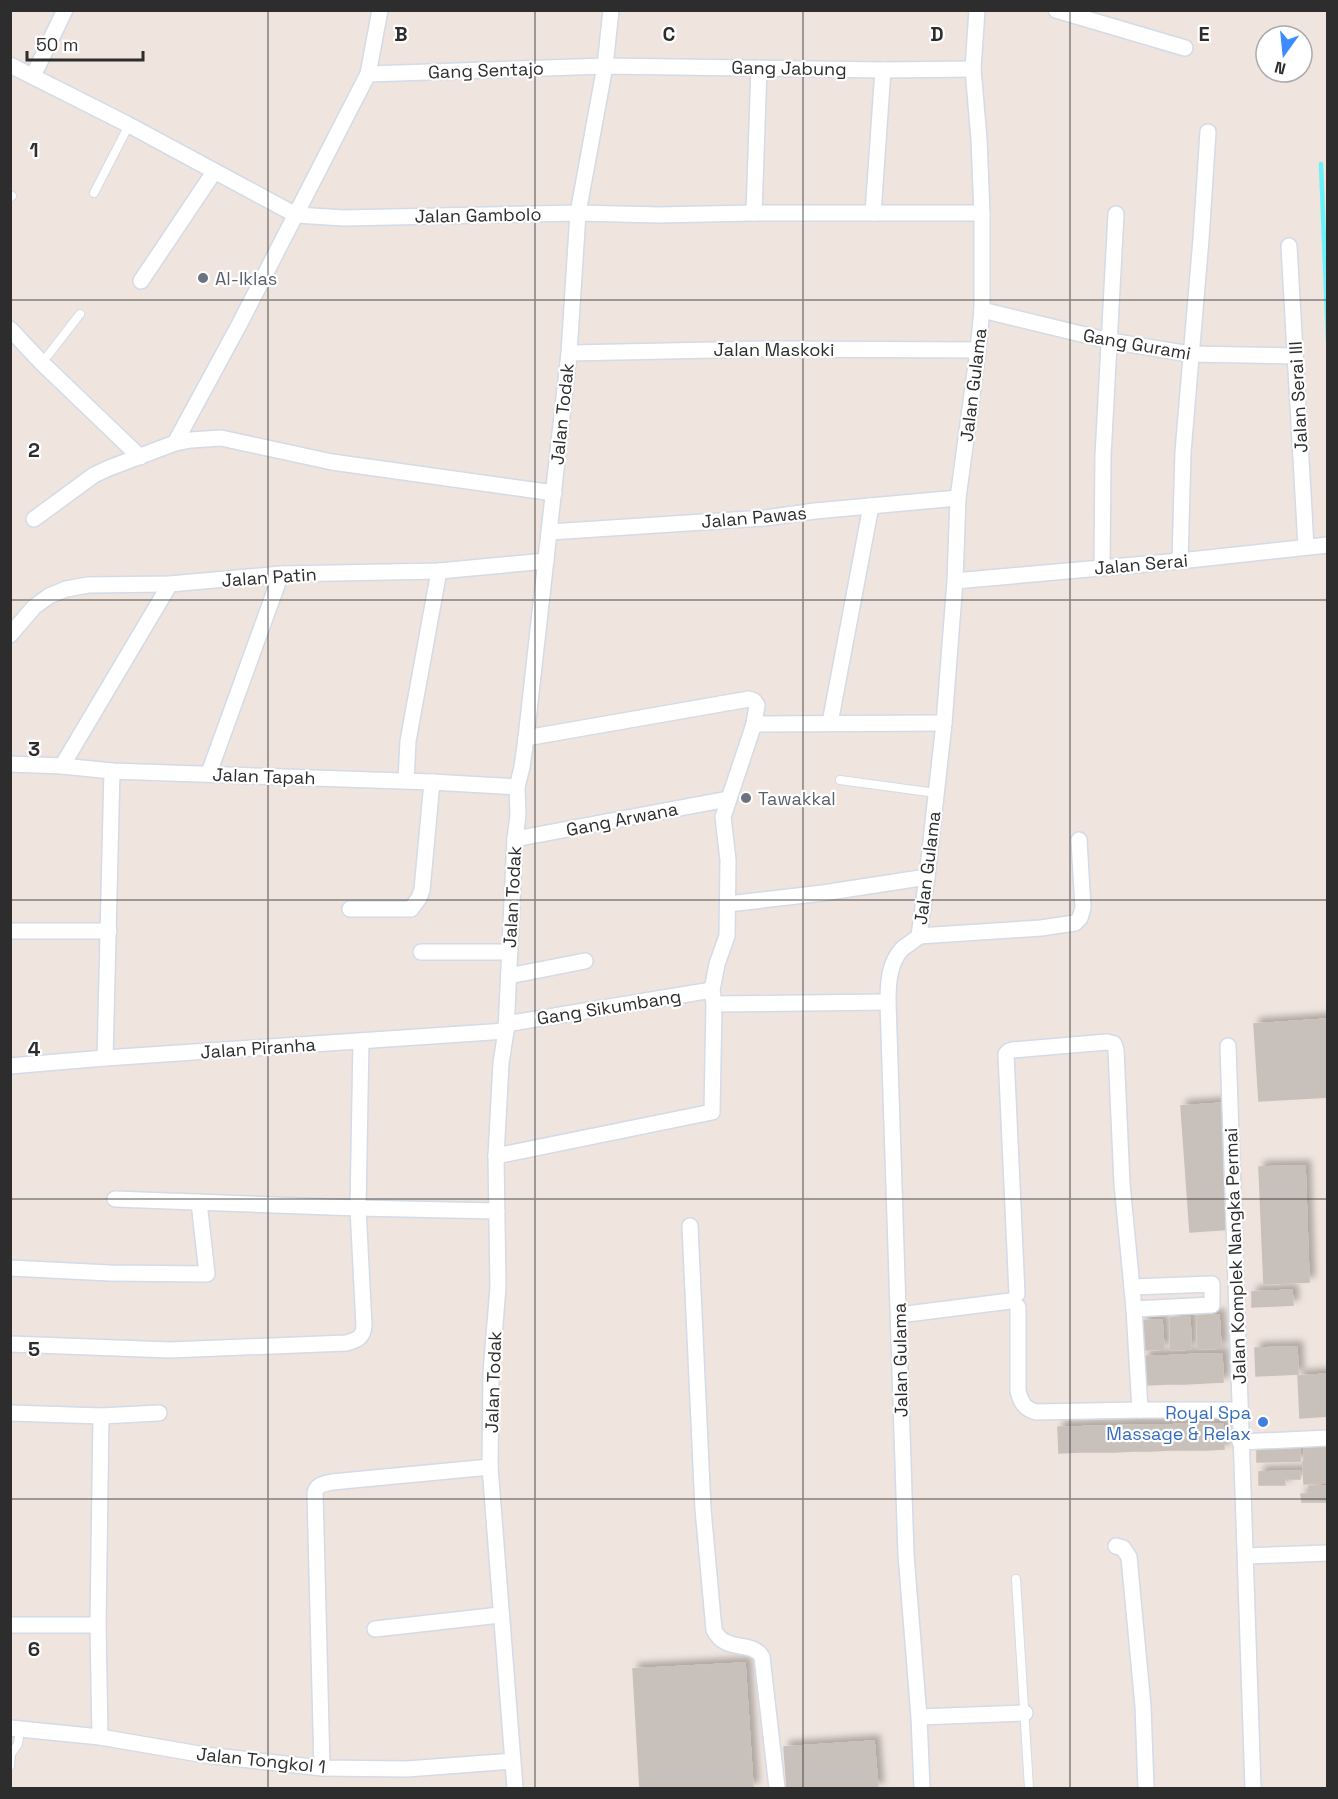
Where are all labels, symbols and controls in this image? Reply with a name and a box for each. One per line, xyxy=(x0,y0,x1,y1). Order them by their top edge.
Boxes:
text: B xyxy=(394,21,408,47)
text: C xyxy=(663,21,676,47)
text: D xyxy=(930,21,944,47)
text: E xyxy=(1198,21,1210,47)
scale bar xyxy=(27,24,142,62)
north arrow xyxy=(1254,24,1314,84)
text: 50 m xyxy=(36,33,78,56)
street label: Gang Jabung xyxy=(731,55,847,81)
street label: Gang Sentajo xyxy=(428,56,544,84)
text: N xyxy=(1272,56,1288,80)
text: 1 xyxy=(29,137,39,163)
street label: Jalan Gambolo xyxy=(414,202,542,228)
place label: Al-Iklas xyxy=(215,267,277,290)
marker: Al-Iklas xyxy=(196,271,210,285)
street label: Gang Gurami xyxy=(1081,323,1193,365)
street label: Jalan Gulama xyxy=(955,327,991,443)
street label: Jalan Maskoki xyxy=(714,338,834,361)
street label: Jalan Serai III xyxy=(1284,341,1312,453)
street label: Jalan Todak xyxy=(545,362,579,466)
text: 2 xyxy=(28,437,40,463)
street label: Jalan Pawas xyxy=(700,501,808,533)
street label: Jalan Serai xyxy=(1093,548,1189,580)
street label: Jalan Patin xyxy=(221,562,317,592)
text: 3 xyxy=(28,736,40,762)
street label: Jalan Tapah xyxy=(212,763,316,789)
place label: Tawakkal xyxy=(758,787,836,810)
marker: Tawakkal xyxy=(739,791,753,805)
street label: Gang Arwana xyxy=(564,797,680,841)
street label: Jalan Gulama xyxy=(909,810,945,926)
street label: Jalan Todak xyxy=(498,845,526,949)
street label: Gang Sikumbang xyxy=(535,984,683,1030)
street label: Jalan Piranha xyxy=(200,1033,316,1063)
text: 4 xyxy=(28,1036,41,1062)
street label: Jalan Komplek Nangka Permai xyxy=(1219,1127,1251,1385)
street label: Jalan Gulama xyxy=(888,1303,912,1417)
street label: Jalan Todak xyxy=(480,1330,506,1433)
text: 5 xyxy=(28,1336,40,1362)
place label: Royal Spa Massage & Relax xyxy=(1106,1401,1251,1445)
marker: Royal Spa Massage & Relax xyxy=(1256,1415,1270,1429)
text: 6 xyxy=(28,1636,40,1662)
street label: Jalan Tongkol 1 xyxy=(195,1742,327,1778)

